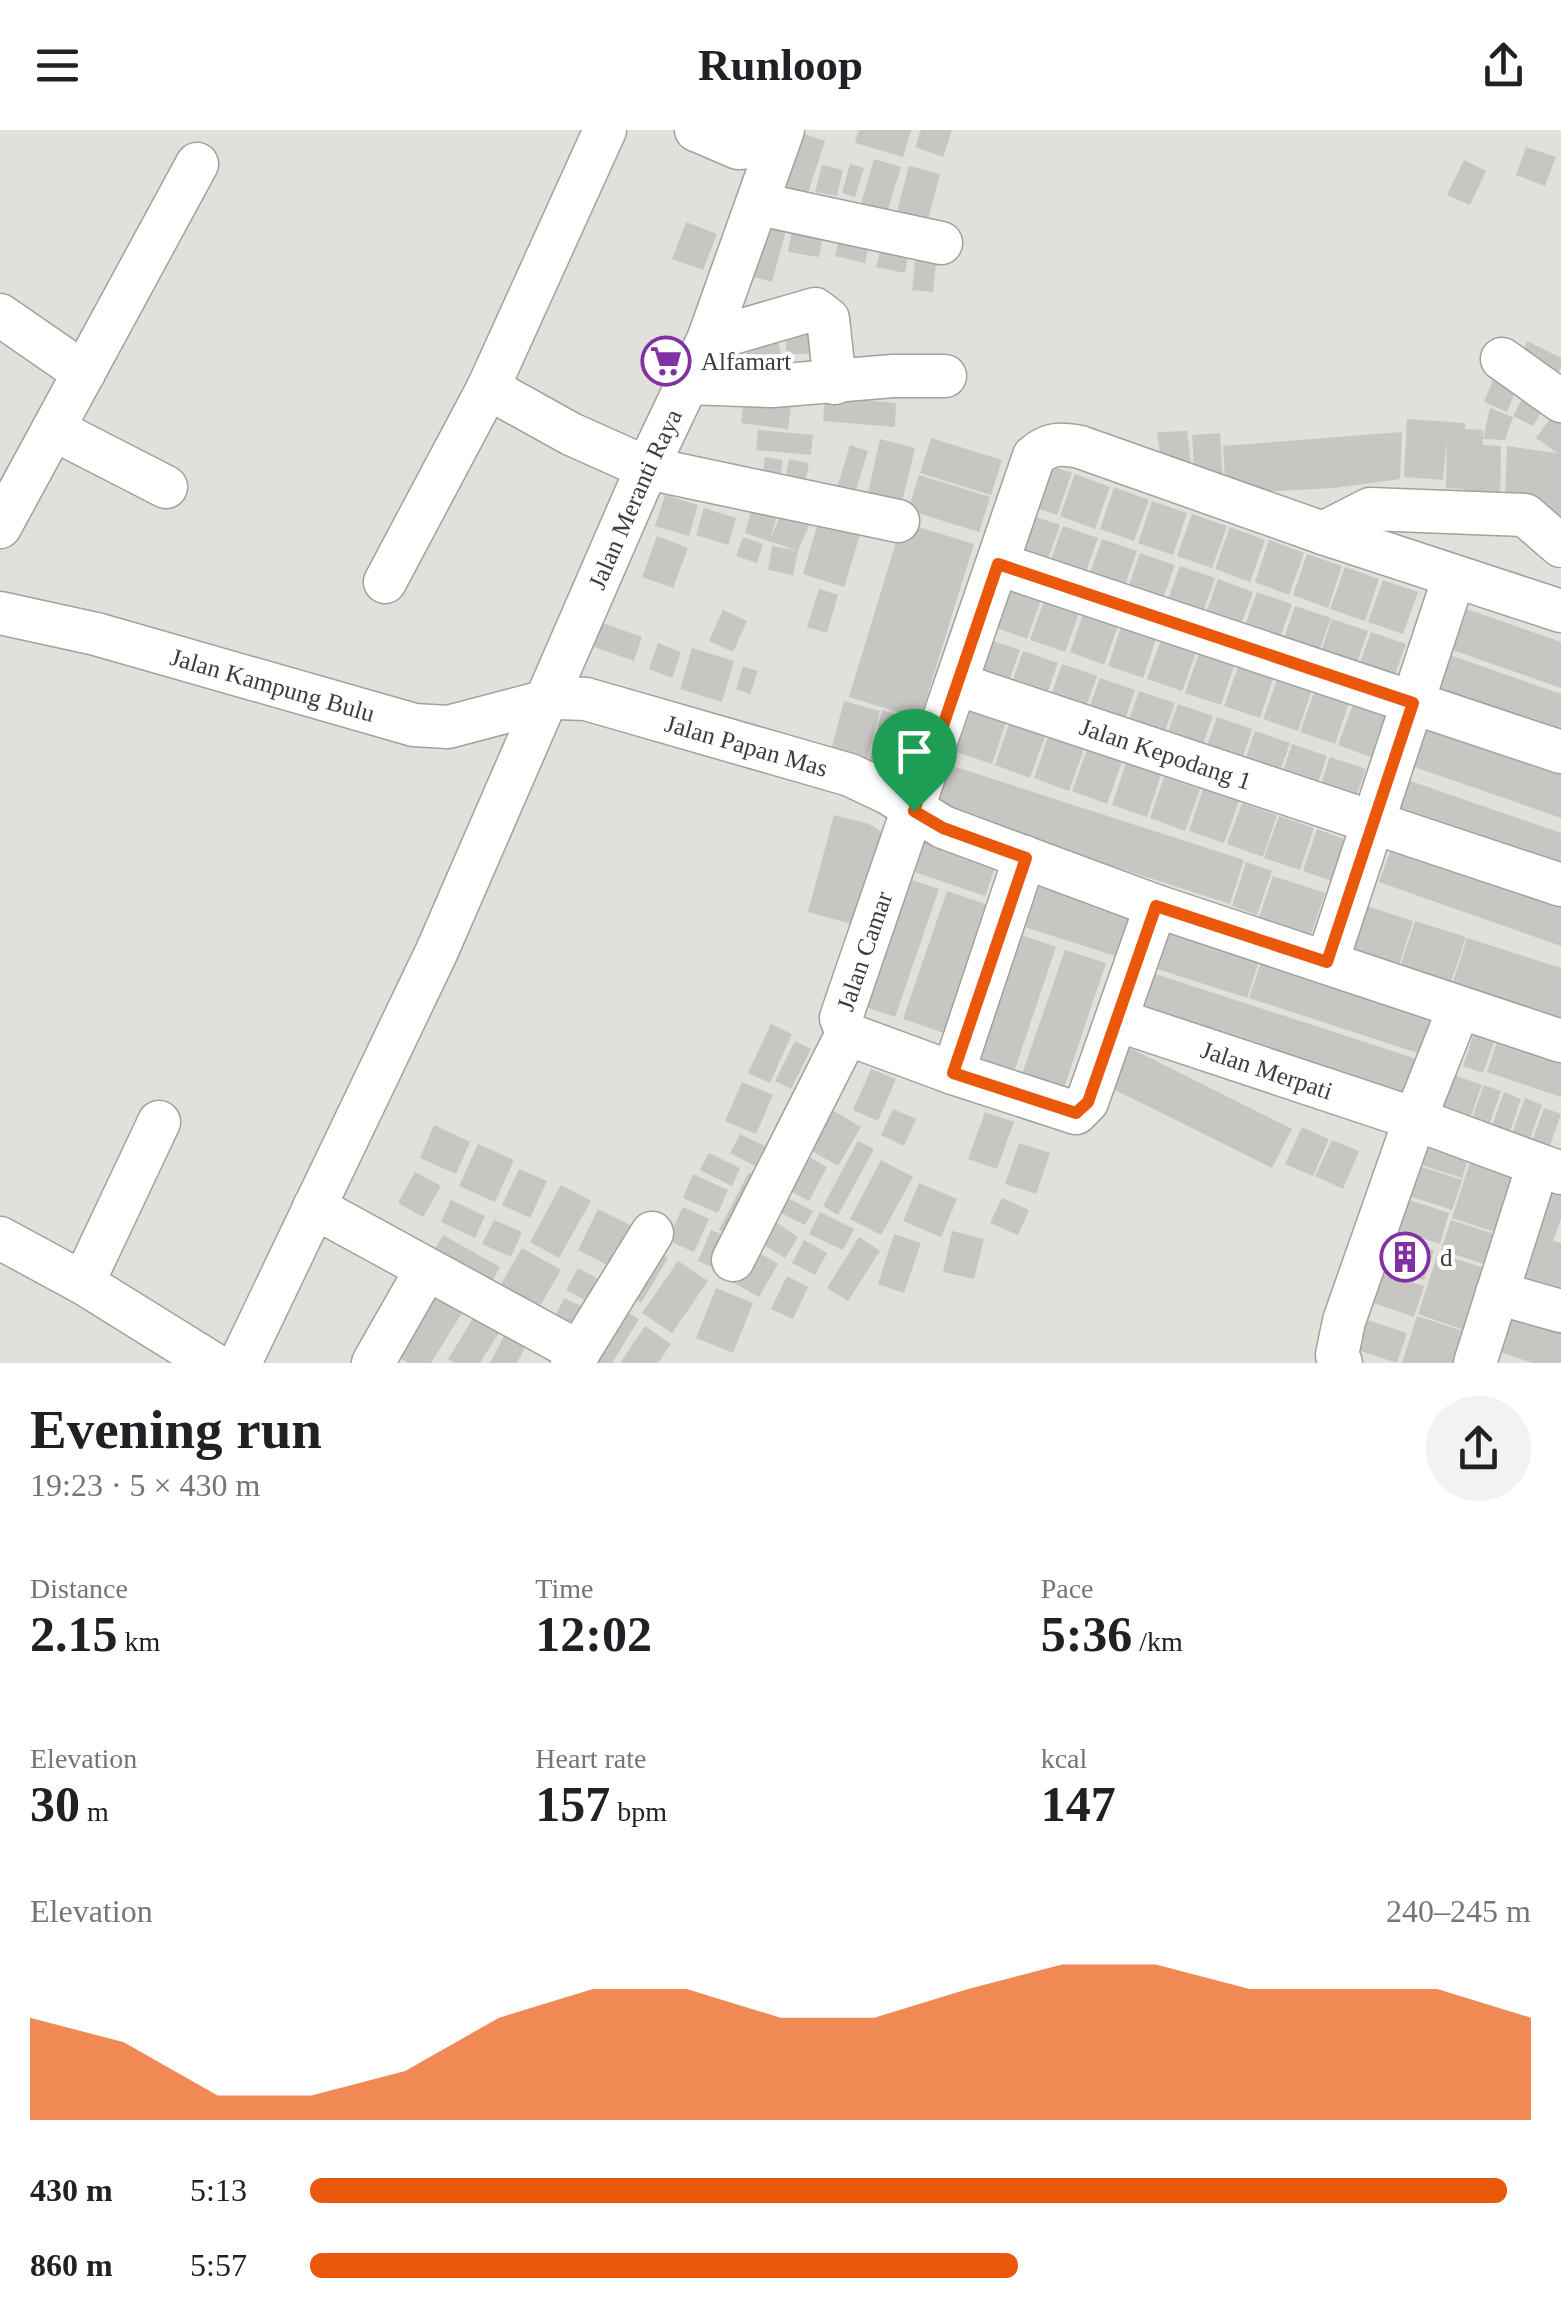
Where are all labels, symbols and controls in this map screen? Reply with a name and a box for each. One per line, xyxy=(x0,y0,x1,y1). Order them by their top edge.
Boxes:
icon: menu xyxy=(30,38,85,93)
icon: share xyxy=(1476,38,1531,93)
text: Runloop xyxy=(698,40,863,90)
supermarket icon: Alfamart xyxy=(640,335,692,387)
place label: Alfamart xyxy=(701,348,791,375)
street label: Jalan Meranti Raya xyxy=(583,405,687,593)
street label: Jalan Kampung Bulu xyxy=(167,643,378,727)
street label: Jalan Papan Mas xyxy=(662,709,831,781)
pin xyxy=(872,709,957,812)
street label: Jalan Kepodang 1 xyxy=(1076,712,1255,795)
icon: arrive xyxy=(887,724,942,779)
street label: Jalan Camar xyxy=(831,887,897,1014)
street label: Jalan Merpati xyxy=(1198,1035,1336,1104)
building icon: d xyxy=(1379,1231,1431,1283)
place label: d xyxy=(1440,1244,1453,1271)
button: share xyxy=(1426,1396,1531,1501)
text: Evening run xyxy=(30,1399,322,1460)
text: 19:23 · 5 × 430 m xyxy=(30,1467,260,1503)
text: Distance xyxy=(30,1573,128,1604)
text: Time xyxy=(535,1573,593,1604)
text: Pace xyxy=(1041,1573,1094,1604)
text: 2.15 xyxy=(30,1606,118,1662)
text: 12:02 xyxy=(535,1606,652,1662)
text: 5:36 xyxy=(1041,1606,1132,1662)
text: km xyxy=(118,1626,160,1657)
text: /km xyxy=(1132,1626,1183,1657)
text: Elevation xyxy=(30,1743,137,1774)
text: Heart rate xyxy=(535,1743,646,1774)
text: kcal xyxy=(1041,1743,1087,1774)
text: 30 xyxy=(30,1776,80,1832)
text: 157 xyxy=(535,1776,610,1832)
text: 147 xyxy=(1041,1776,1116,1832)
text: m xyxy=(80,1796,109,1827)
text: bpm xyxy=(610,1796,667,1827)
text: Elevation xyxy=(30,1893,153,1929)
text: 240–245 m xyxy=(1386,1893,1531,1929)
text: 430 m xyxy=(30,2172,113,2208)
text: 5:13 xyxy=(190,2172,247,2208)
text: 860 m xyxy=(30,2247,113,2283)
text: 5:57 xyxy=(190,2247,247,2283)

